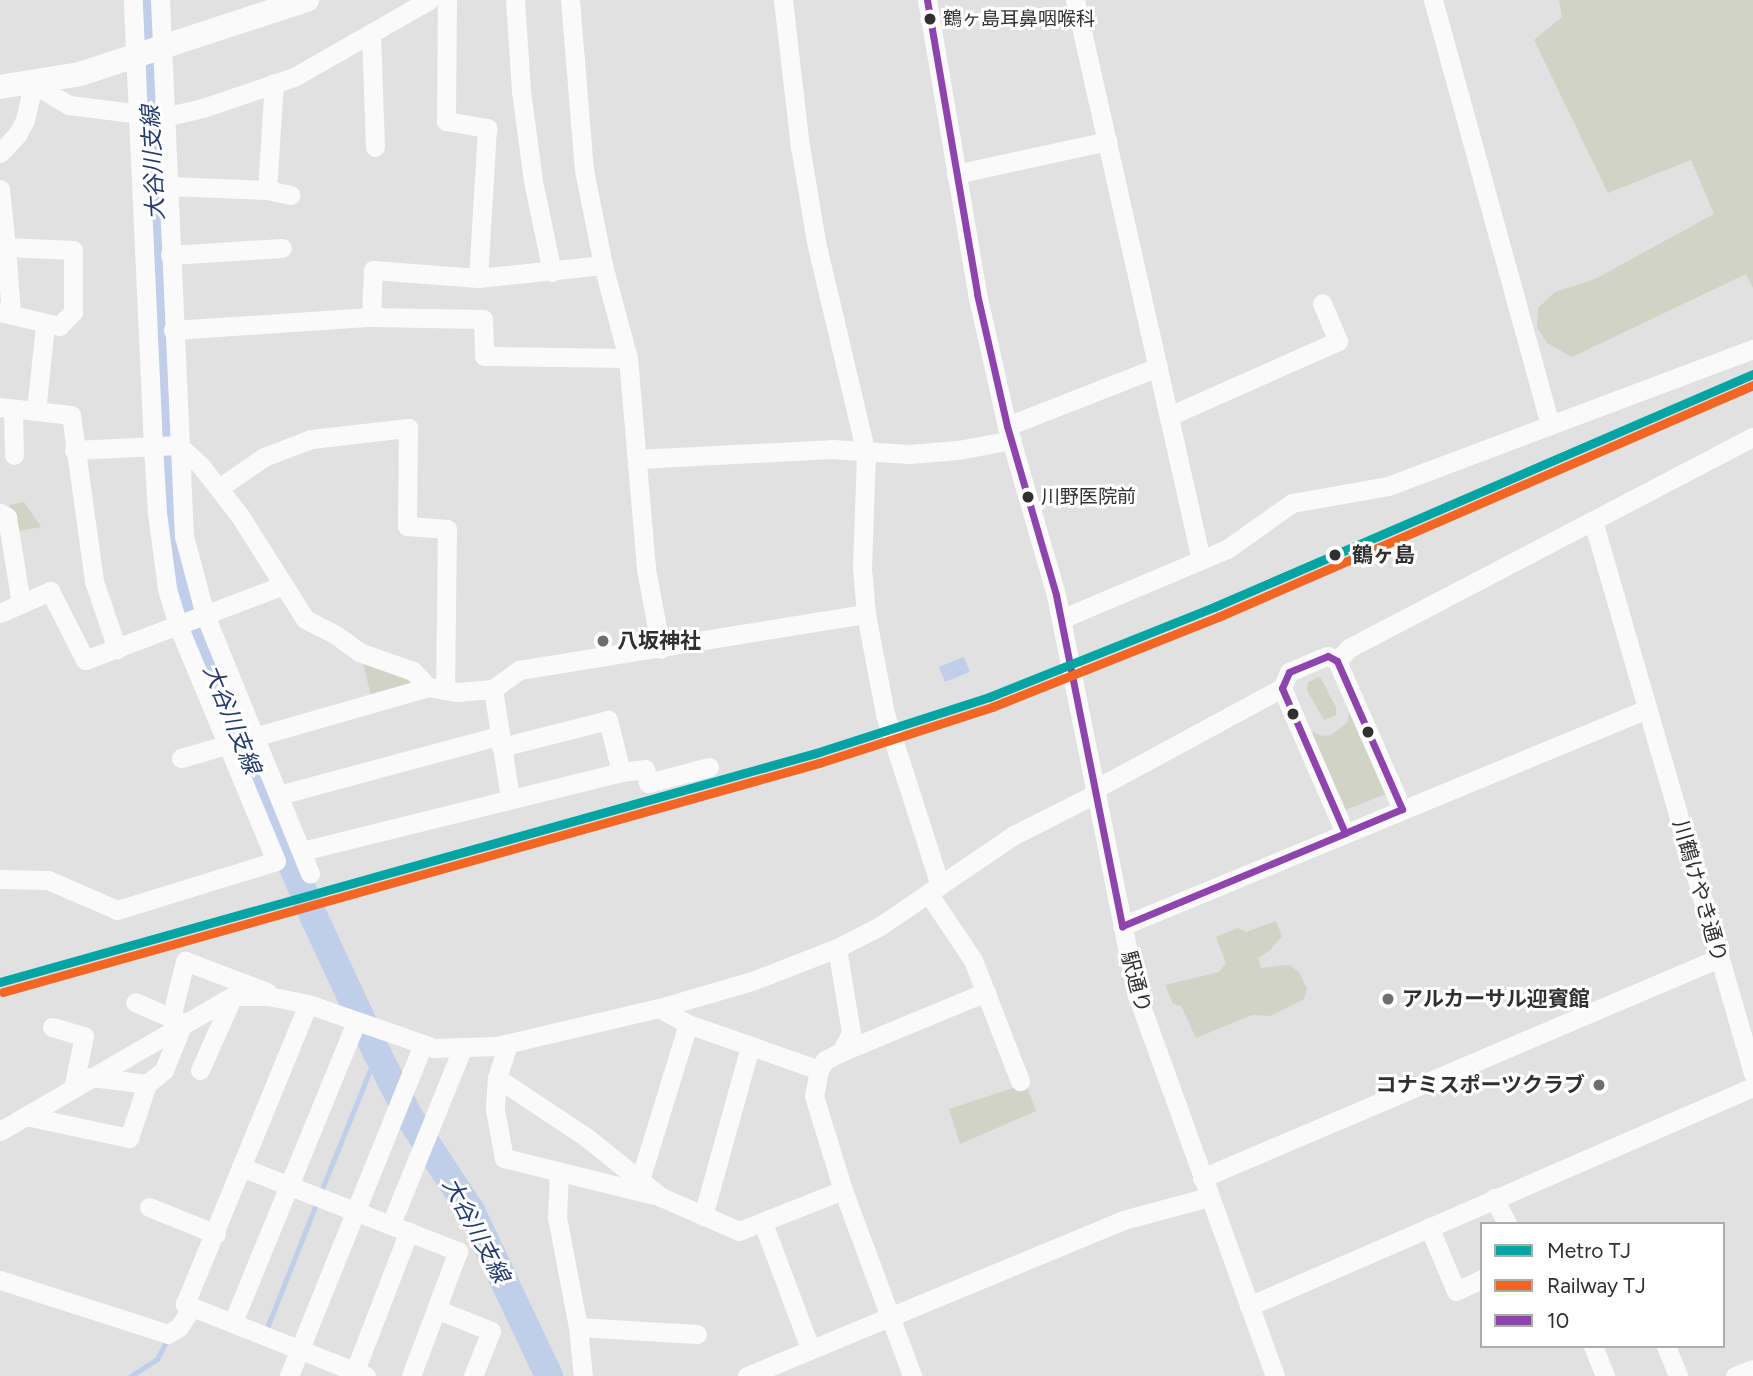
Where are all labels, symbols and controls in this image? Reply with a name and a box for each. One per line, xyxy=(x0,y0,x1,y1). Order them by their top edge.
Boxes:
place label: 鶴ヶ島耳鼻咽喉科 xyxy=(943,8,1095,30)
marker: 鶴ヶ島耳鼻咽喉科 xyxy=(923,12,937,26)
water label: 大谷川支線 xyxy=(136,105,170,221)
place label: 川野医院前 xyxy=(1041,486,1136,508)
marker: 川野医院前 xyxy=(1021,490,1035,504)
place label: 鶴ヶ島 xyxy=(1352,542,1415,568)
marker: 鶴ヶ島 xyxy=(1324,544,1346,566)
place label: 八坂神社 xyxy=(617,628,701,654)
marker: 八坂神社 xyxy=(595,633,611,649)
water label: 大谷川支線 xyxy=(198,661,266,777)
unlabelled marker xyxy=(1286,707,1300,721)
unlabelled marker xyxy=(1361,725,1375,739)
street label: 川鶴けやき通り xyxy=(1668,817,1732,965)
street label: 駅通り xyxy=(1116,948,1156,1016)
place label: アルカーサル迎賓館 xyxy=(1402,986,1591,1012)
marker: アルカーサル迎賓館 xyxy=(1380,991,1396,1007)
place label: コナミスポーツクラブ xyxy=(1375,1072,1585,1098)
marker: コナミスポーツクラブ xyxy=(1591,1077,1607,1093)
water label: 大谷川支線 xyxy=(437,1173,515,1287)
legend xyxy=(1480,1222,1725,1348)
text: Metro TJ xyxy=(1547,1238,1631,1263)
text: Railway TJ xyxy=(1547,1273,1646,1298)
text: 10 xyxy=(1547,1308,1569,1333)

